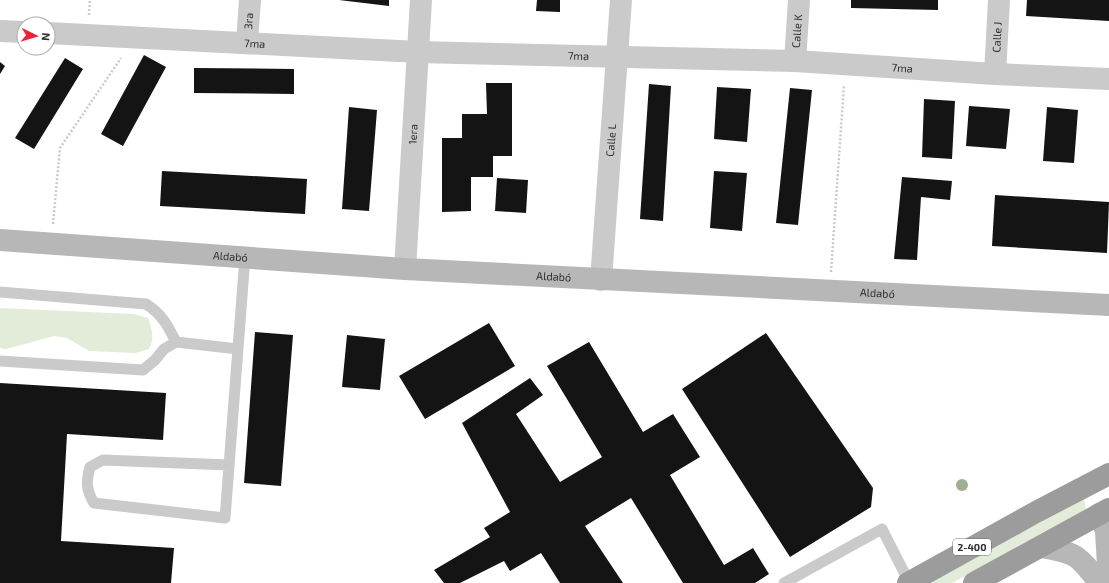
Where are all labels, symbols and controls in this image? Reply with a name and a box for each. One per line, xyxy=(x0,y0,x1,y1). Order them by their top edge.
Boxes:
street label: 3ra xyxy=(241,12,255,30)
street label: Calle K xyxy=(789,13,804,48)
north arrow xyxy=(16,16,56,56)
street label: Calle J xyxy=(989,21,1004,53)
text: N xyxy=(40,32,53,41)
street label: 7ma xyxy=(244,36,266,50)
street label: 7ma xyxy=(568,49,589,62)
street label: 7ma xyxy=(891,60,913,75)
street label: 1era xyxy=(405,123,420,145)
street label: Calle L xyxy=(603,123,618,157)
street label: Aldabó xyxy=(213,248,248,264)
street label: Aldabó xyxy=(536,269,572,283)
street label: Aldabó xyxy=(860,285,895,300)
road number: 2-400 xyxy=(953,539,991,555)

